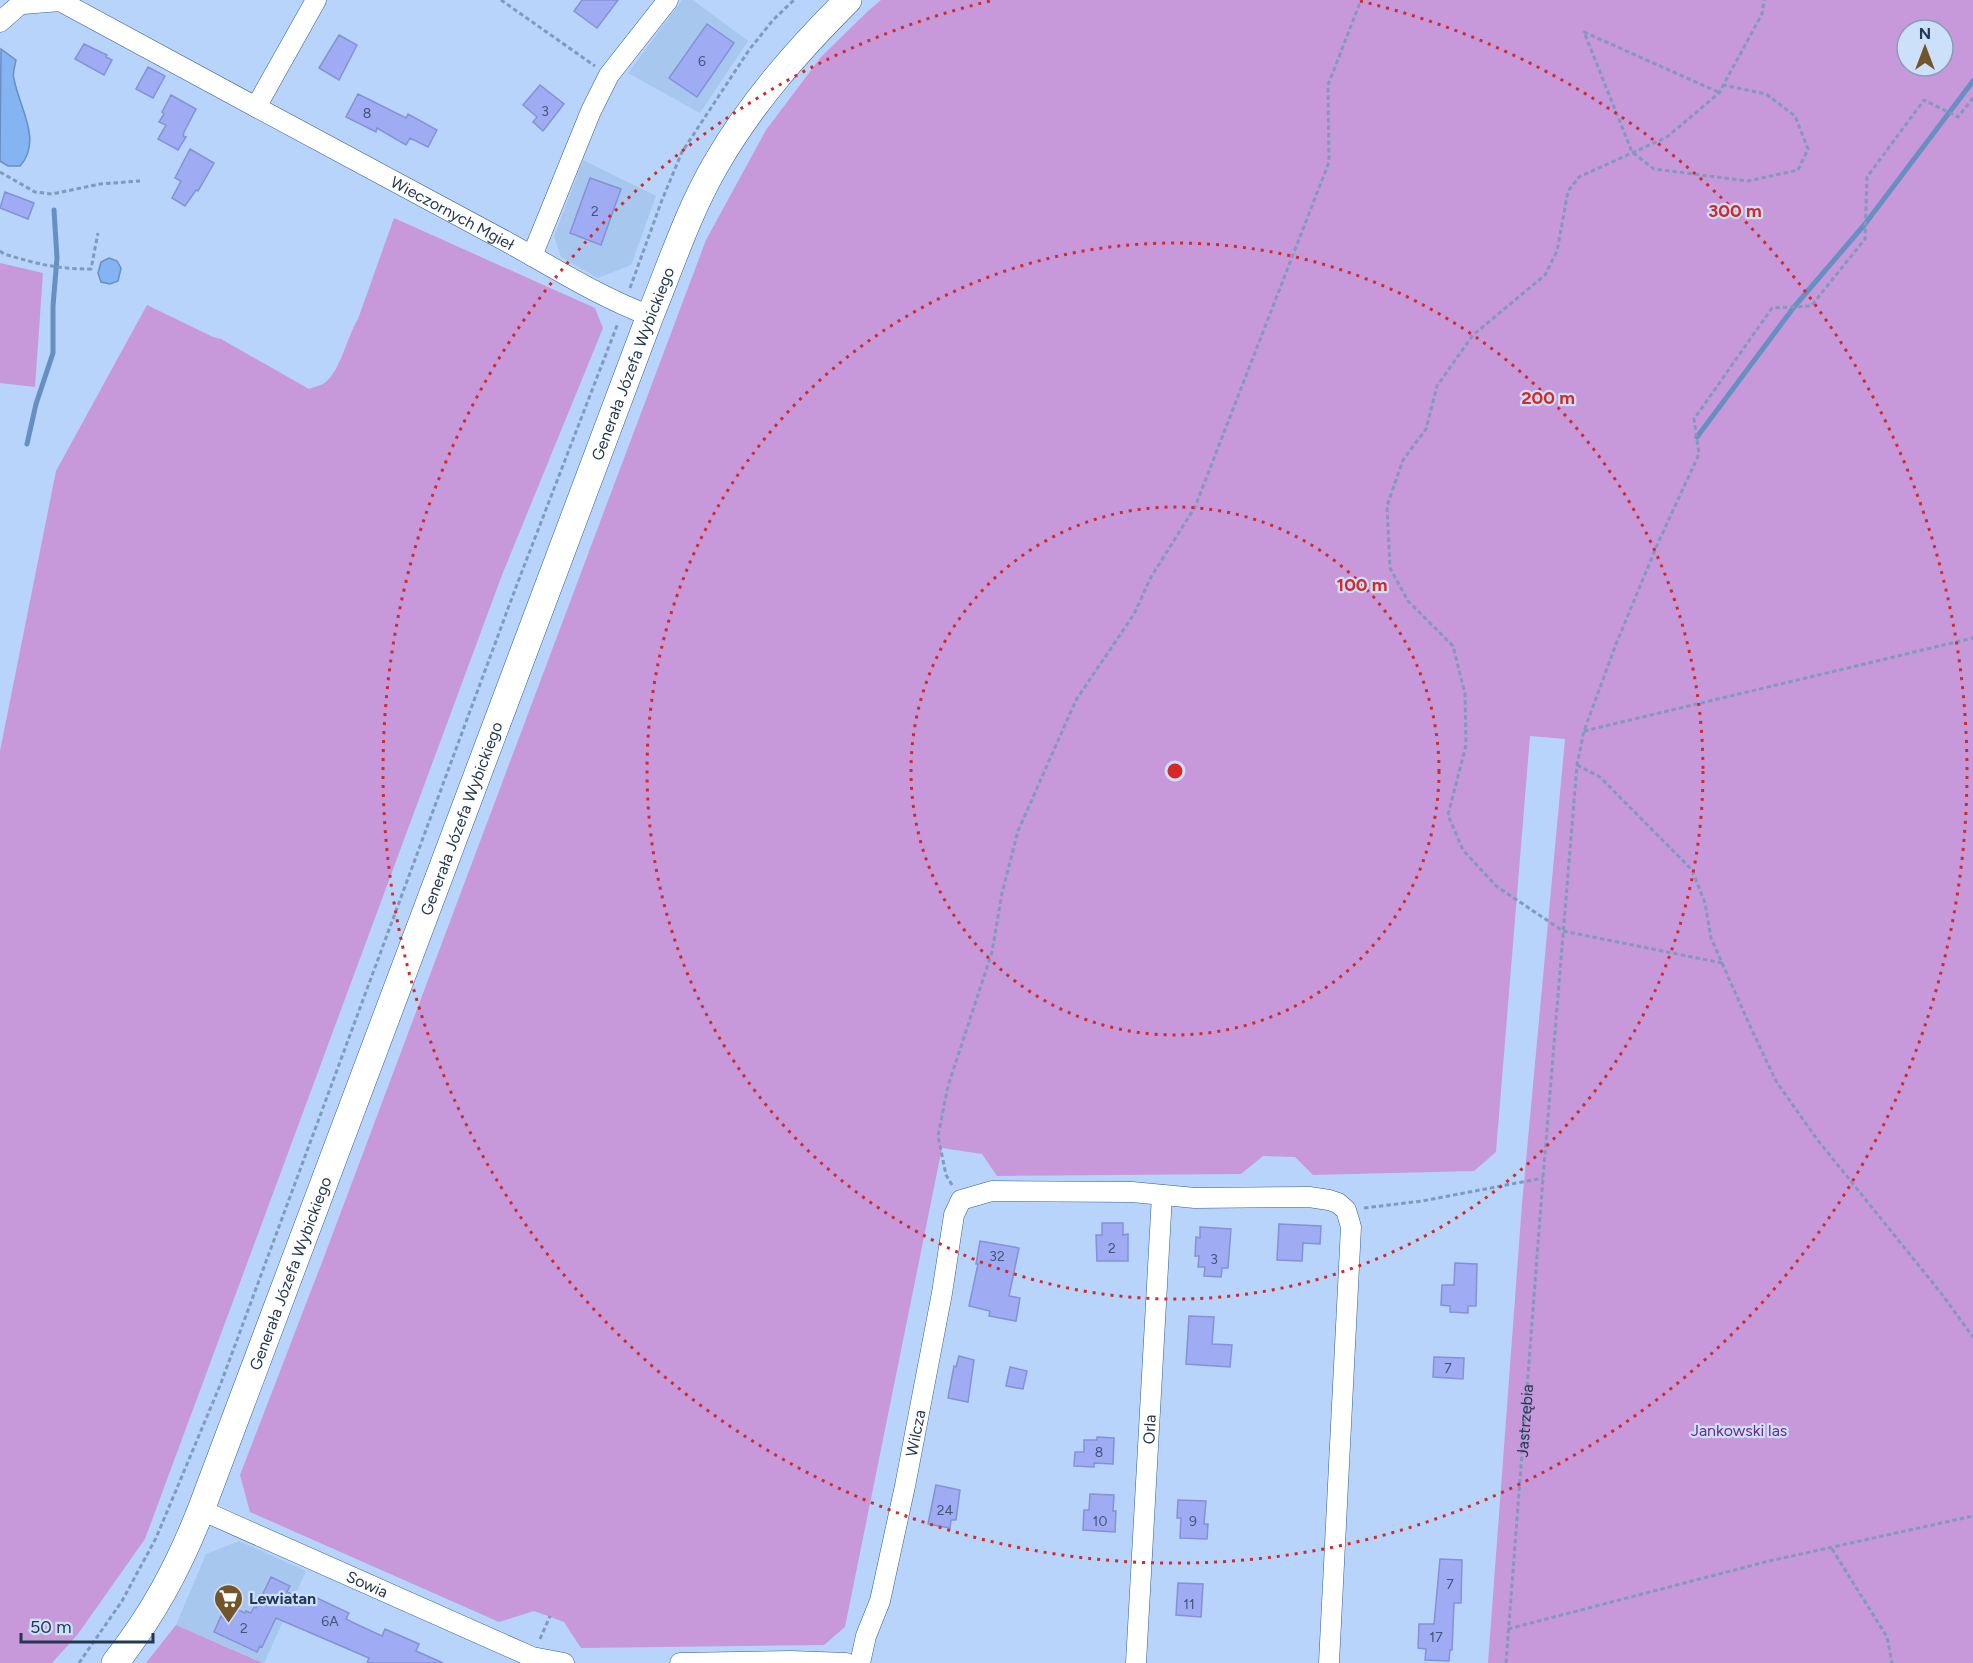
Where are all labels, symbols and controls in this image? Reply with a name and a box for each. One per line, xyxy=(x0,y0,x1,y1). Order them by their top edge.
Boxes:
north arrow xyxy=(1895,18,1955,78)
text: N xyxy=(1919,24,1931,43)
house number: 6 xyxy=(698,53,706,70)
house number: 3 xyxy=(541,103,549,120)
house number: 8 xyxy=(363,105,371,122)
street label: Wieczornych Mgieł xyxy=(387,172,518,254)
text: 300 m xyxy=(1708,200,1762,222)
house number: 2 xyxy=(591,203,599,220)
street label: Generała Józefa Wybickiego xyxy=(588,264,678,463)
text: 200 m xyxy=(1521,387,1575,409)
text: 100 m xyxy=(1337,574,1387,596)
street label: Generała Józefa Wybickiego xyxy=(416,719,507,918)
centre of rings xyxy=(1165,761,1185,781)
street label: Generała Józefa Wybickiego xyxy=(245,1174,336,1373)
house number: 2 xyxy=(1108,1240,1116,1257)
house number: 32 xyxy=(989,1248,1005,1265)
house number: 3 xyxy=(1210,1251,1218,1268)
house number: 7 xyxy=(1444,1360,1452,1377)
street label: Jastrzębia xyxy=(1513,1383,1537,1458)
street label: Wilcza xyxy=(902,1408,929,1458)
street label: Orla xyxy=(1139,1414,1160,1445)
park label: Jankowski las xyxy=(1691,1421,1787,1440)
house number: 8 xyxy=(1095,1444,1103,1461)
house number: 24 xyxy=(937,1502,954,1519)
house number: 10 xyxy=(1093,1513,1107,1530)
house number: 9 xyxy=(1189,1513,1197,1530)
street label: Sowia xyxy=(343,1567,391,1602)
house number: 7 xyxy=(1446,1576,1454,1593)
supermarket icon: Lewiatan xyxy=(212,1582,244,1624)
place label: Lewiatan xyxy=(249,1589,316,1608)
house number: 11 xyxy=(1183,1596,1195,1613)
scale bar xyxy=(21,1606,153,1644)
house number: 6A xyxy=(321,1613,339,1630)
text: 50 m xyxy=(30,1616,72,1638)
house number: 2 xyxy=(240,1620,248,1637)
house number: 17 xyxy=(1429,1629,1443,1646)

